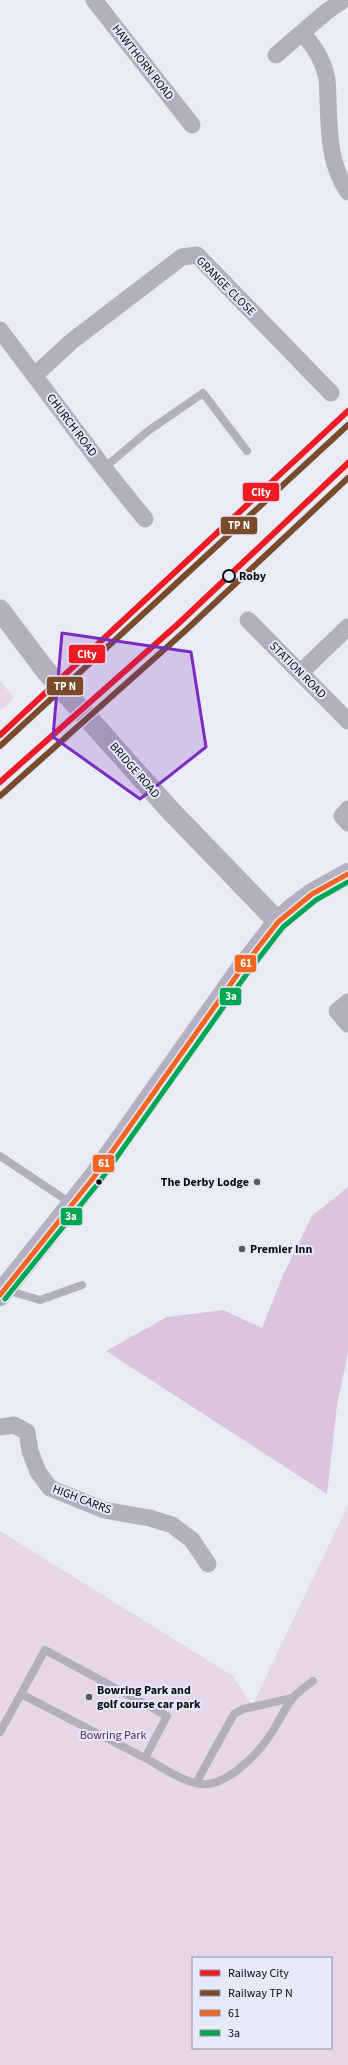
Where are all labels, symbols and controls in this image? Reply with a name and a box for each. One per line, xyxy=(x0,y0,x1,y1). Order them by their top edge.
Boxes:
street label: HAWTHORN ROAD xyxy=(108,21,177,104)
street label: GRANGE CLOSE xyxy=(192,253,259,320)
street label: CHURCH ROAD xyxy=(42,390,101,460)
line badge: City xyxy=(242,482,280,502)
text: City xyxy=(251,485,271,500)
line badge: TP N xyxy=(220,516,258,535)
text: TP N xyxy=(228,518,250,533)
place label: Roby xyxy=(239,568,267,585)
marker: Roby xyxy=(222,569,236,583)
street label: STATION ROAD xyxy=(265,638,330,703)
line badge: City xyxy=(68,644,106,664)
text: City xyxy=(77,647,97,662)
line badge: TP N xyxy=(46,676,84,696)
text: TP N xyxy=(54,679,76,694)
street label: BRIDGE ROAD xyxy=(106,739,164,802)
line badge: 61 xyxy=(234,954,257,973)
text: 61 xyxy=(240,956,252,971)
line badge: 3a xyxy=(219,987,242,1006)
text: 3a xyxy=(225,989,237,1004)
line badge: 61 xyxy=(92,1154,115,1173)
text: 61 xyxy=(98,1156,110,1171)
place label: The Derby Lodge xyxy=(161,1174,249,1191)
unlabelled marker xyxy=(94,1177,104,1187)
marker: The Derby Lodge xyxy=(252,1177,262,1187)
line badge: 3a xyxy=(60,1207,83,1226)
text: 3a xyxy=(65,1209,77,1224)
place label: Premier Inn xyxy=(250,1241,312,1258)
marker: Premier Inn xyxy=(237,1244,247,1254)
street label: HIGH CARRS xyxy=(50,1480,114,1518)
place label: Bowring Park and golf course car park xyxy=(97,1682,201,1713)
marker: Bowring Park and golf course car park xyxy=(84,1692,94,1702)
park label: Bowring Park xyxy=(80,1727,146,1744)
legend xyxy=(192,1957,332,2049)
text: Railway City xyxy=(228,1965,289,1982)
text: Railway TP N xyxy=(228,1985,293,2002)
text: 61 xyxy=(228,2005,240,2022)
text: 3a xyxy=(228,2025,240,2042)

